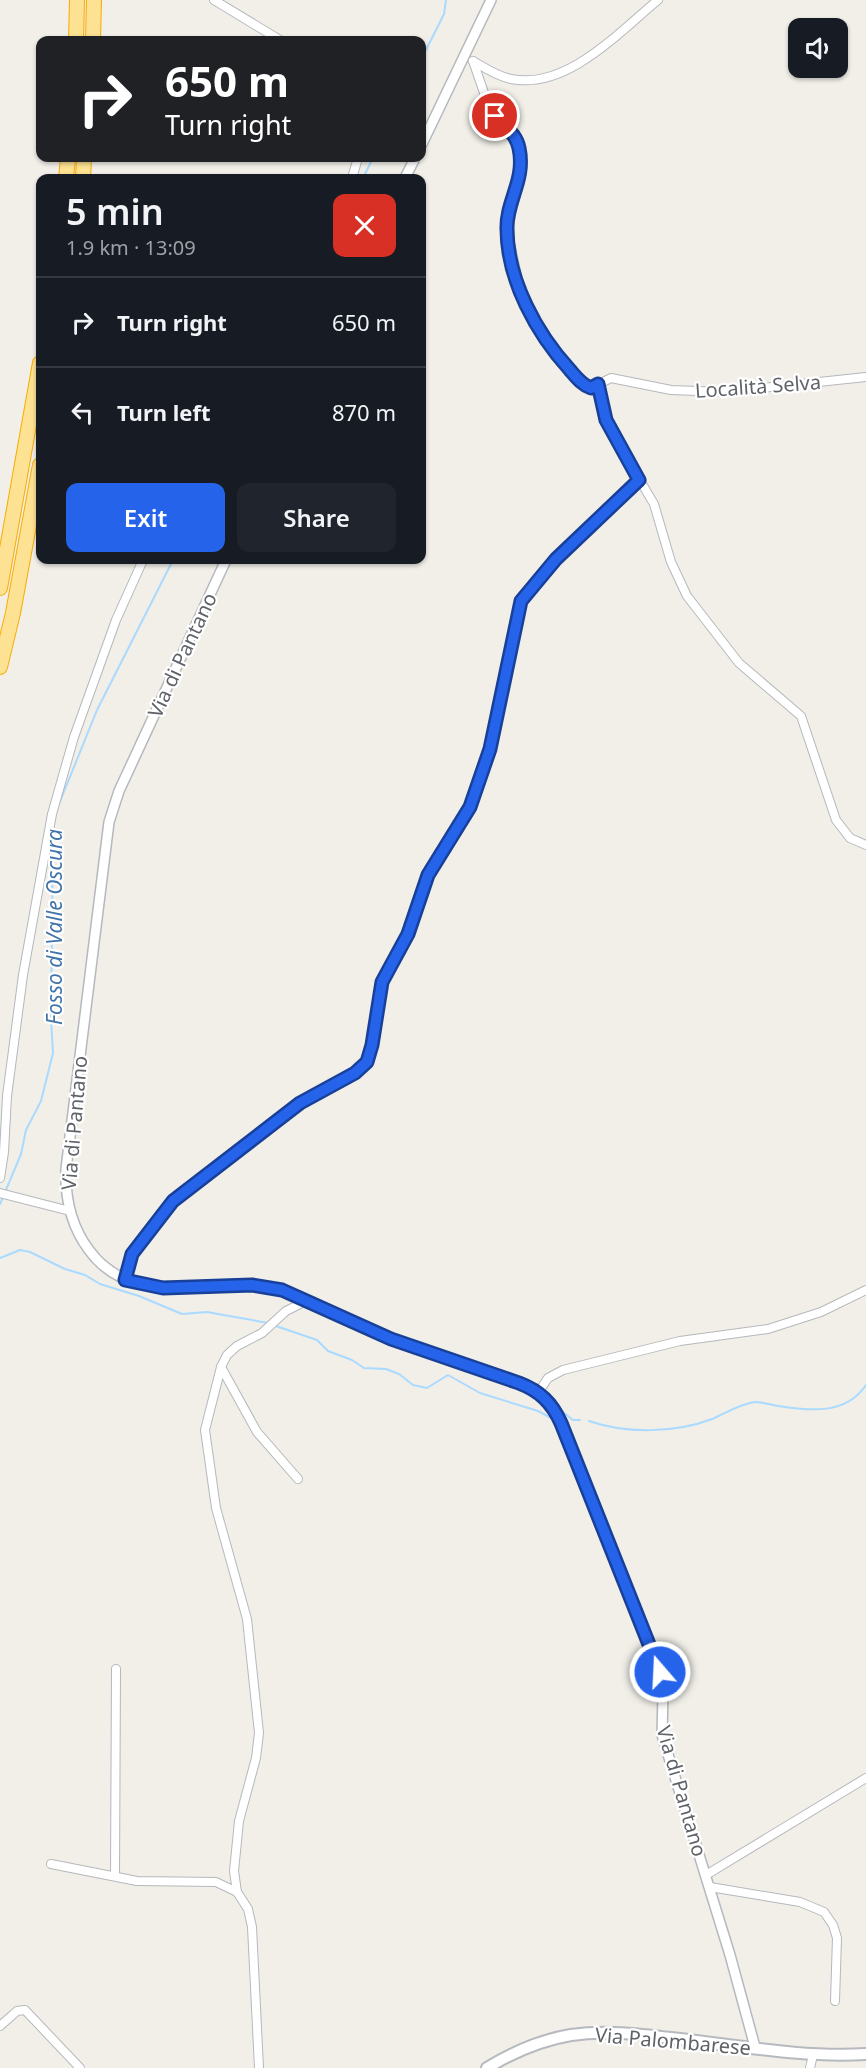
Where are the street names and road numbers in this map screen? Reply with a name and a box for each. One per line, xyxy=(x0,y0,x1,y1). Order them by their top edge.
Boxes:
street label: Località Selva xyxy=(694,368,822,404)
street label: Via di Pantano xyxy=(141,588,223,722)
street label: Via di Pantano xyxy=(55,1055,93,1191)
street label: Via di Pantano xyxy=(650,1722,714,1860)
street label: Via Palombarese xyxy=(594,2021,752,2061)

